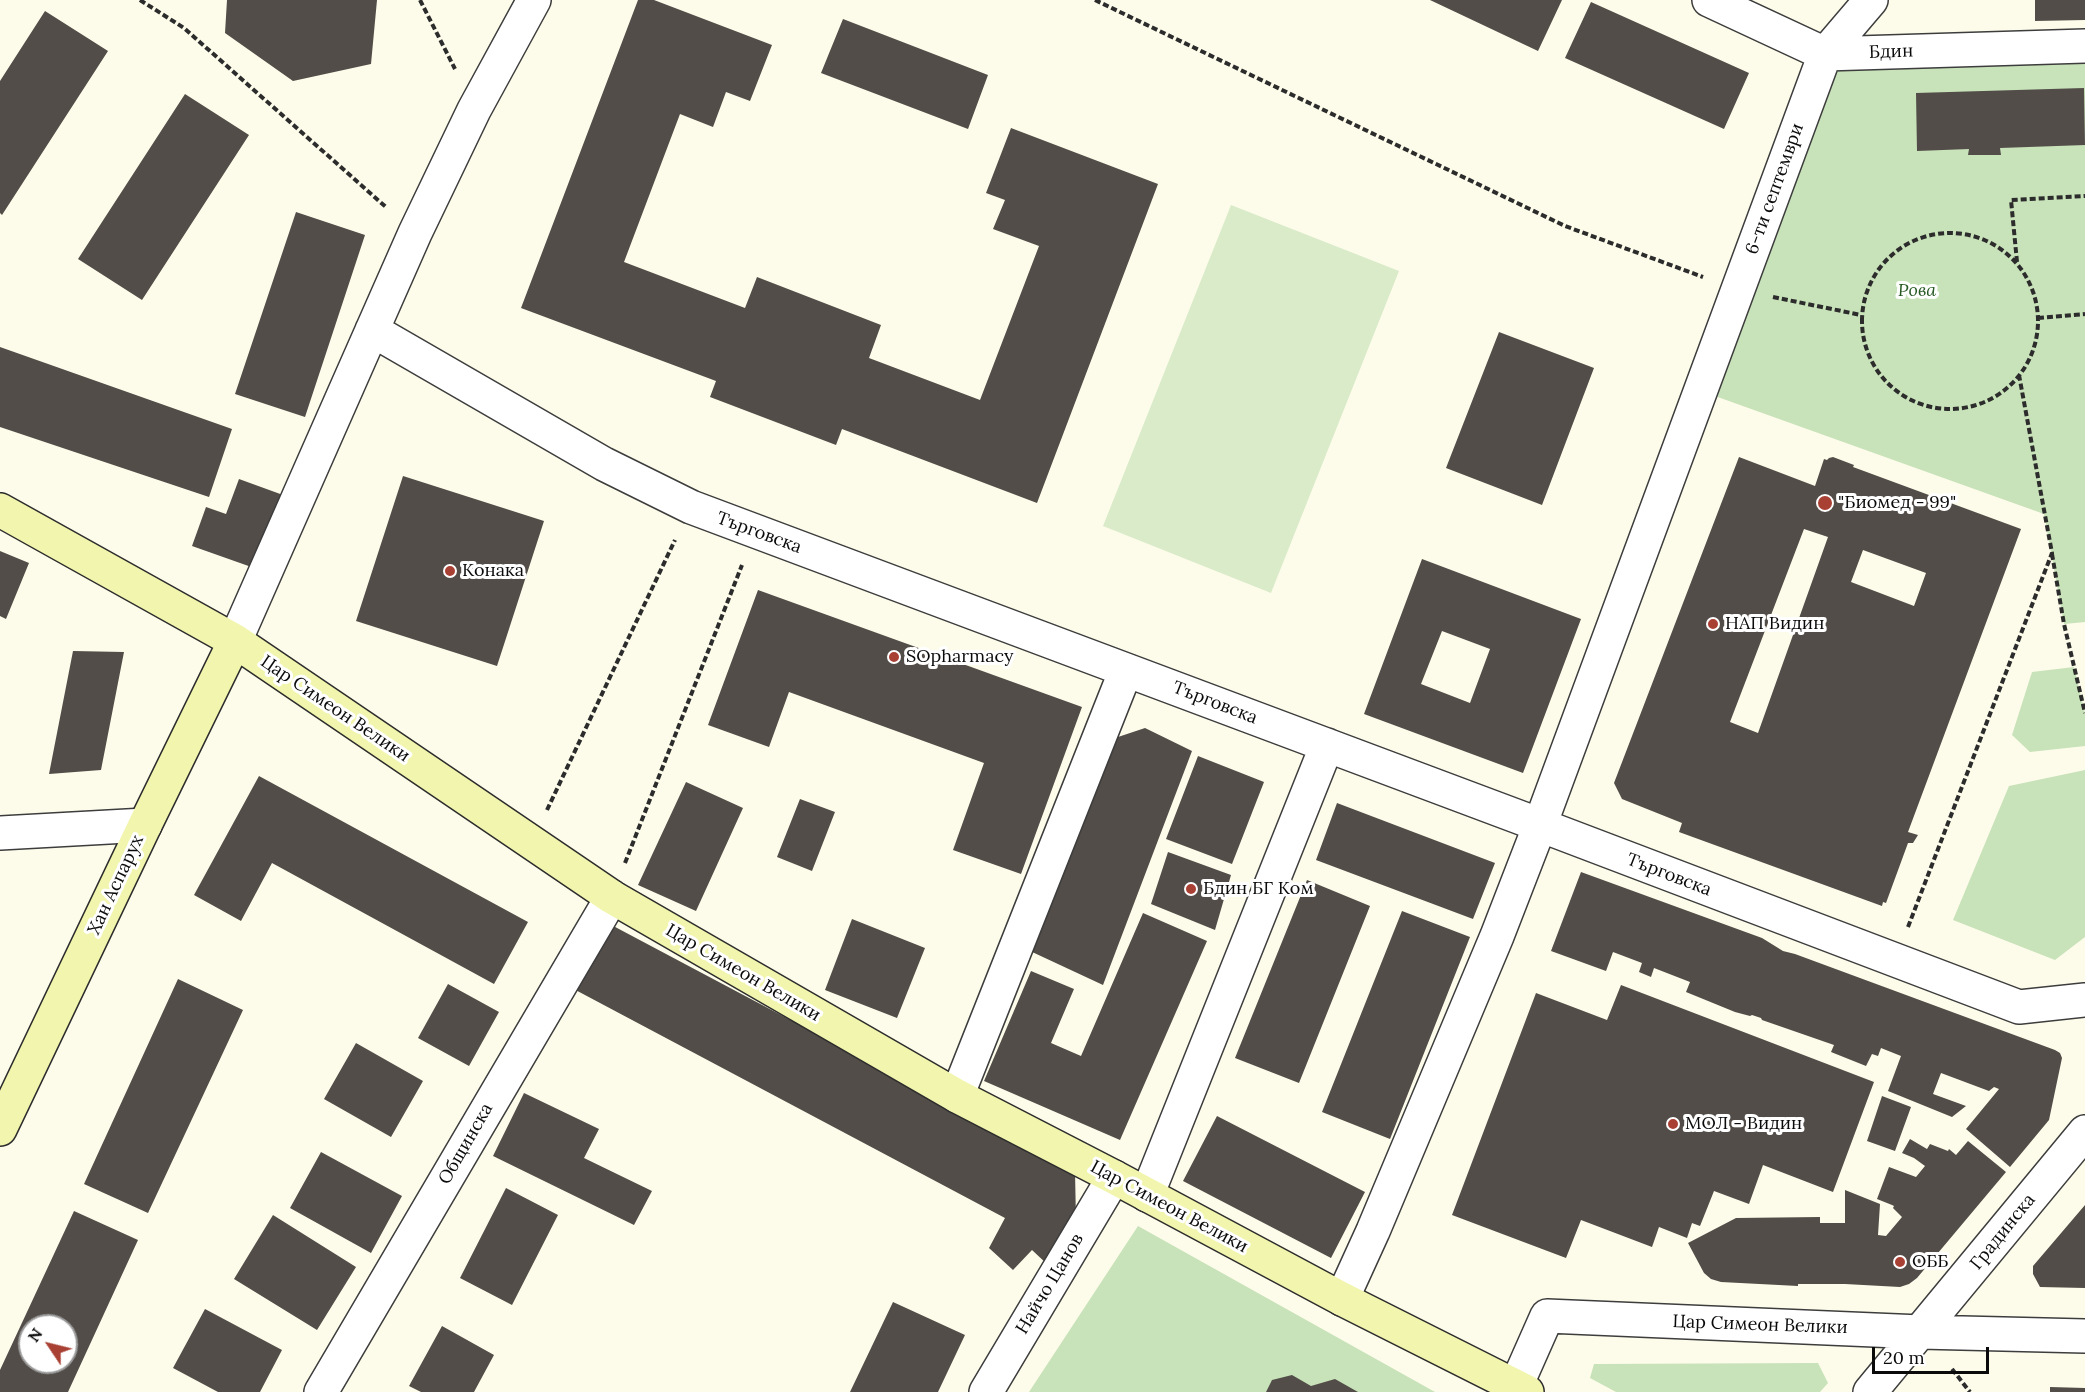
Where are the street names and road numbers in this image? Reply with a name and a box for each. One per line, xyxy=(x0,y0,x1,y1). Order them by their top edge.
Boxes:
street label: Бдин xyxy=(1868,40,1914,64)
street label: 6-ти септември xyxy=(1741,121,1809,257)
street label: Търговска xyxy=(713,508,805,558)
street label: Цар Симеон Велики xyxy=(256,651,414,767)
street label: Търговска xyxy=(1170,677,1260,729)
street label: Хан Аспарух xyxy=(83,832,149,938)
street label: Търговска xyxy=(1624,849,1714,901)
street label: Цар Симеон Велики xyxy=(662,920,824,1026)
street label: Общинска xyxy=(434,1100,498,1188)
street label: Цар Симеон Велики xyxy=(1086,1156,1252,1258)
street label: Градинска xyxy=(1966,1190,2040,1274)
street label: Найчо Цанов xyxy=(1011,1230,1089,1338)
street label: Цар Симеон Велики xyxy=(1672,1311,1848,1339)

